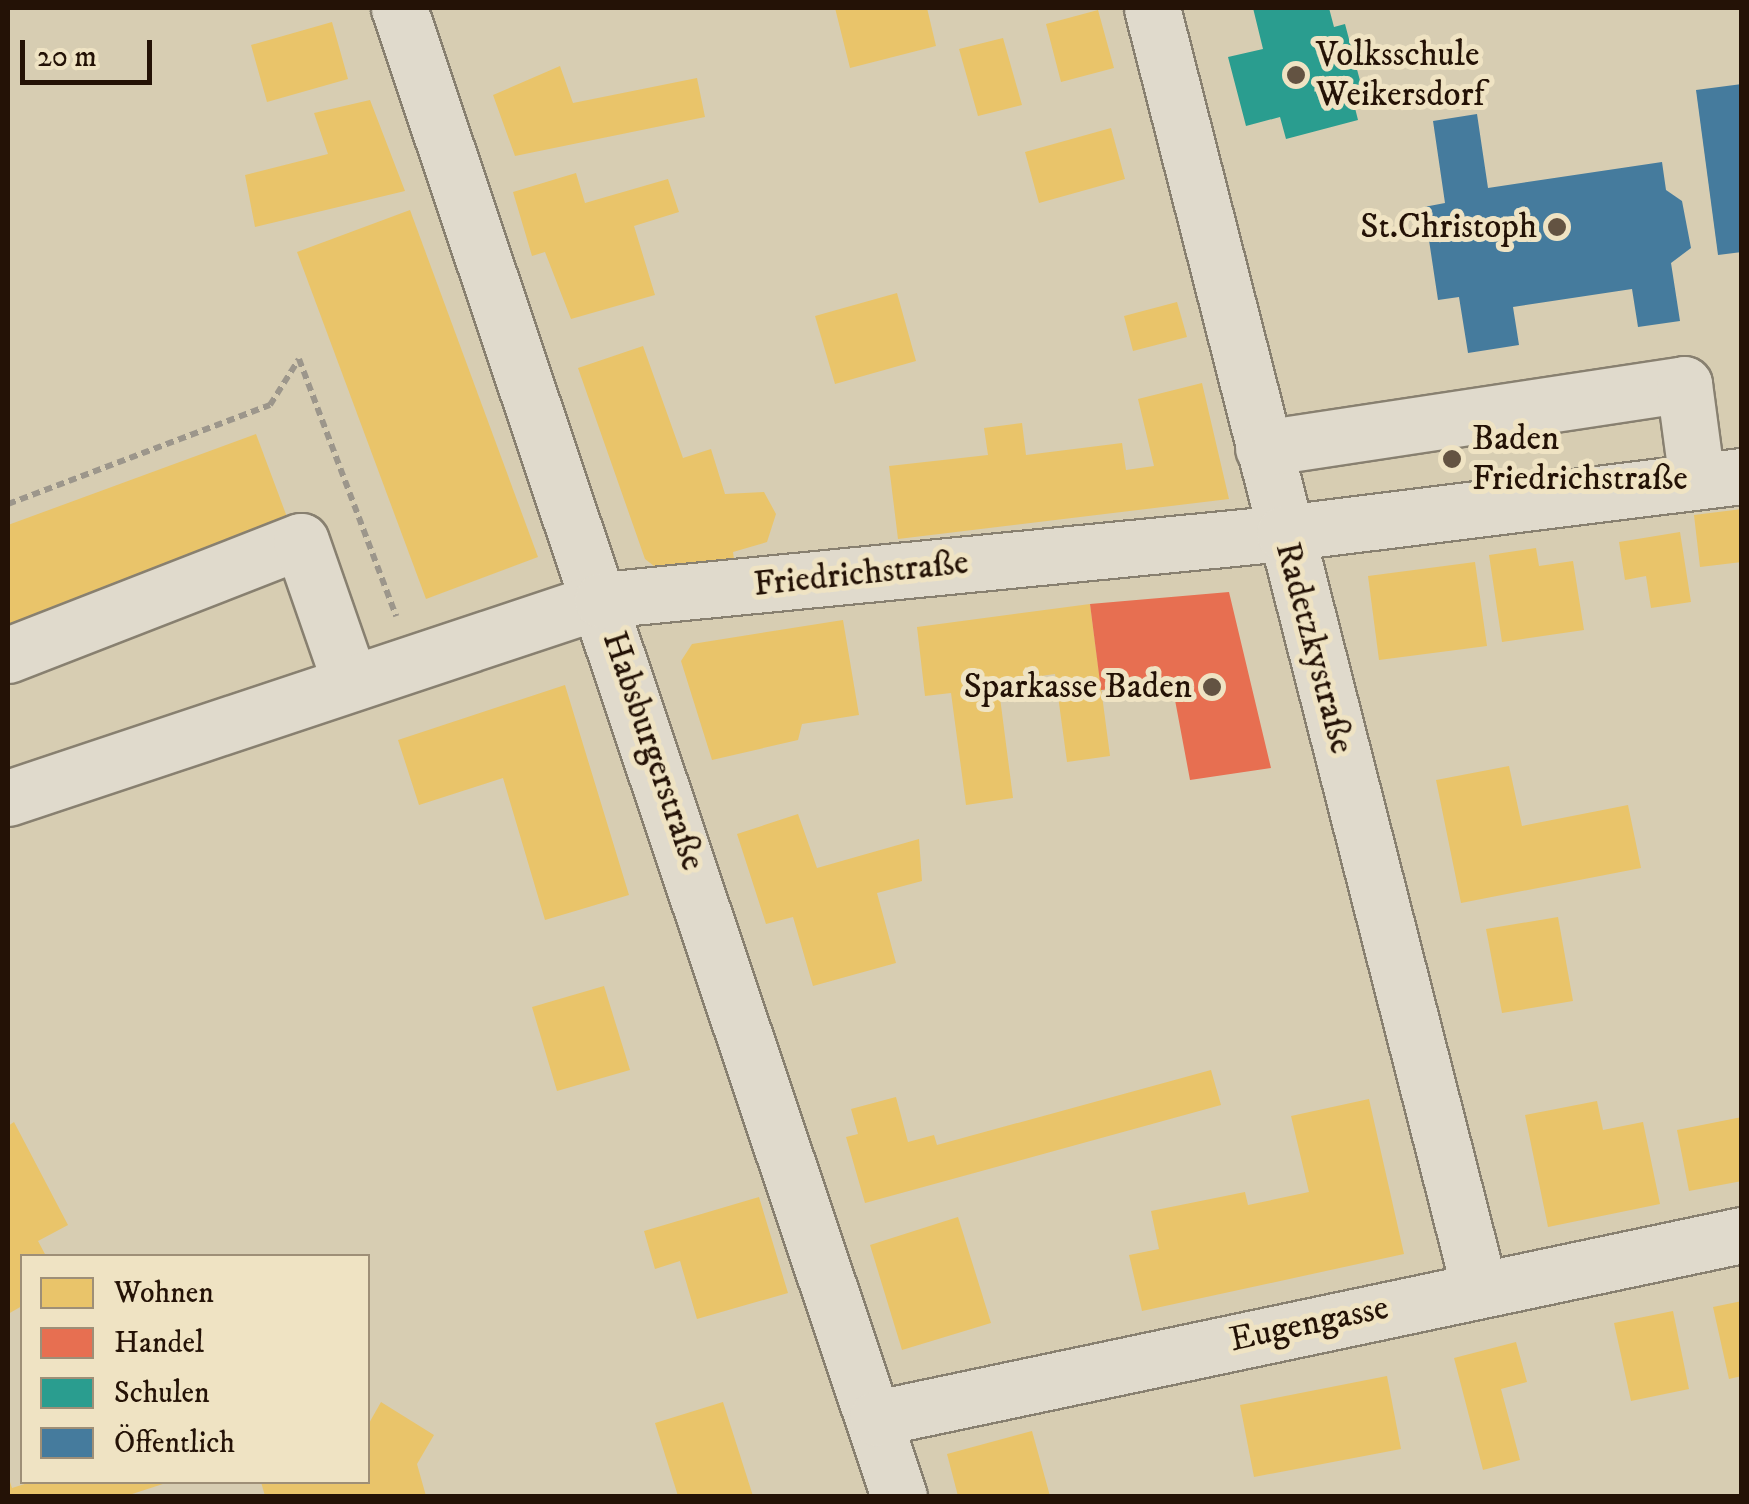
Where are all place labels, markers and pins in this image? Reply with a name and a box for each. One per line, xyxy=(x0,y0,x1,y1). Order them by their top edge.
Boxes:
place label: Volksschule Weikersdorf xyxy=(1316,34,1485,116)
marker: Volksschule Weikersdorf xyxy=(1285,64,1307,86)
place label: St.Christoph xyxy=(1360,206,1537,248)
marker: St.Christoph xyxy=(1546,216,1568,238)
place label: Baden Friedrichstraße xyxy=(1472,418,1688,500)
marker: Baden Friedrichstraße xyxy=(1441,448,1463,470)
place label: Sparkasse Baden xyxy=(964,666,1192,708)
marker: Sparkasse Baden xyxy=(1201,676,1223,698)

